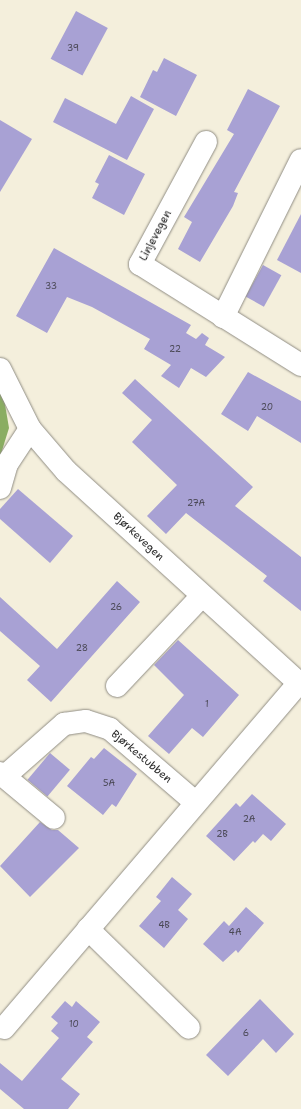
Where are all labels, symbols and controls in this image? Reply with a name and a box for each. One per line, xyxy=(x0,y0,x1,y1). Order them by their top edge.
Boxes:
house number: 39 xyxy=(67,43,79,53)
street label: Linjevegen xyxy=(137,208,175,264)
house number: 33 xyxy=(45,281,57,291)
house number: 22 xyxy=(169,344,181,354)
house number: 20 xyxy=(261,402,273,412)
house number: 27A xyxy=(187,498,205,508)
street label: Bjørkevegen xyxy=(110,510,166,564)
house number: 26 xyxy=(110,602,122,612)
house number: 28 xyxy=(76,643,88,653)
house number: 1 xyxy=(205,699,209,709)
street label: Bjørkestubben xyxy=(108,728,174,786)
house number: 5A xyxy=(103,778,115,788)
house number: 2A xyxy=(243,814,255,824)
house number: 2B xyxy=(216,829,228,839)
house number: 4B xyxy=(158,920,170,930)
house number: 4A xyxy=(229,927,241,937)
house number: 10 xyxy=(69,1019,79,1029)
house number: 6 xyxy=(243,1028,249,1038)

